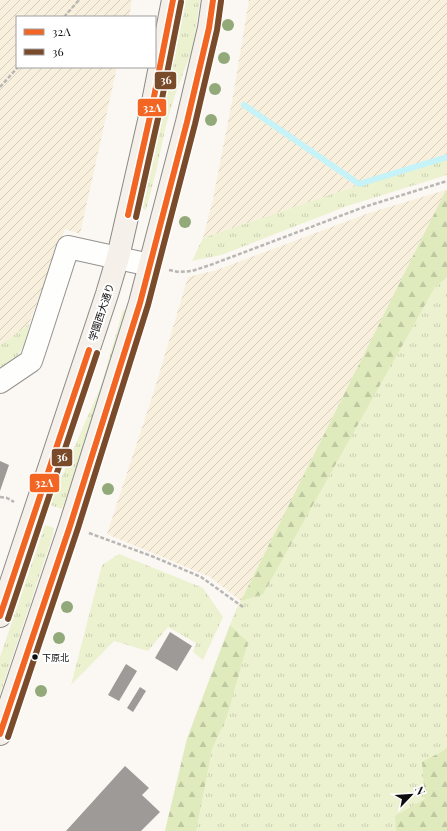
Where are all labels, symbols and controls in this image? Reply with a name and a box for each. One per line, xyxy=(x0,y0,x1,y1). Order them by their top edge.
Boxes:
legend xyxy=(16,16,156,68)
text: 32A xyxy=(52,23,71,39)
text: 36 xyxy=(52,43,64,59)
line badge: 36 xyxy=(154,71,177,90)
text: 36 xyxy=(160,72,172,87)
line badge: 32A xyxy=(137,98,167,117)
text: 32A xyxy=(143,100,162,115)
street label: 学園西大通り xyxy=(85,281,117,343)
line badge: 36 xyxy=(51,448,73,467)
text: 36 xyxy=(56,449,68,464)
line badge: 32A xyxy=(29,473,60,493)
text: 32A xyxy=(35,475,54,490)
place label: 下原北 xyxy=(42,651,69,663)
marker: 下原北 xyxy=(30,652,40,662)
north arrow xyxy=(391,775,431,815)
text: N xyxy=(412,784,429,797)

